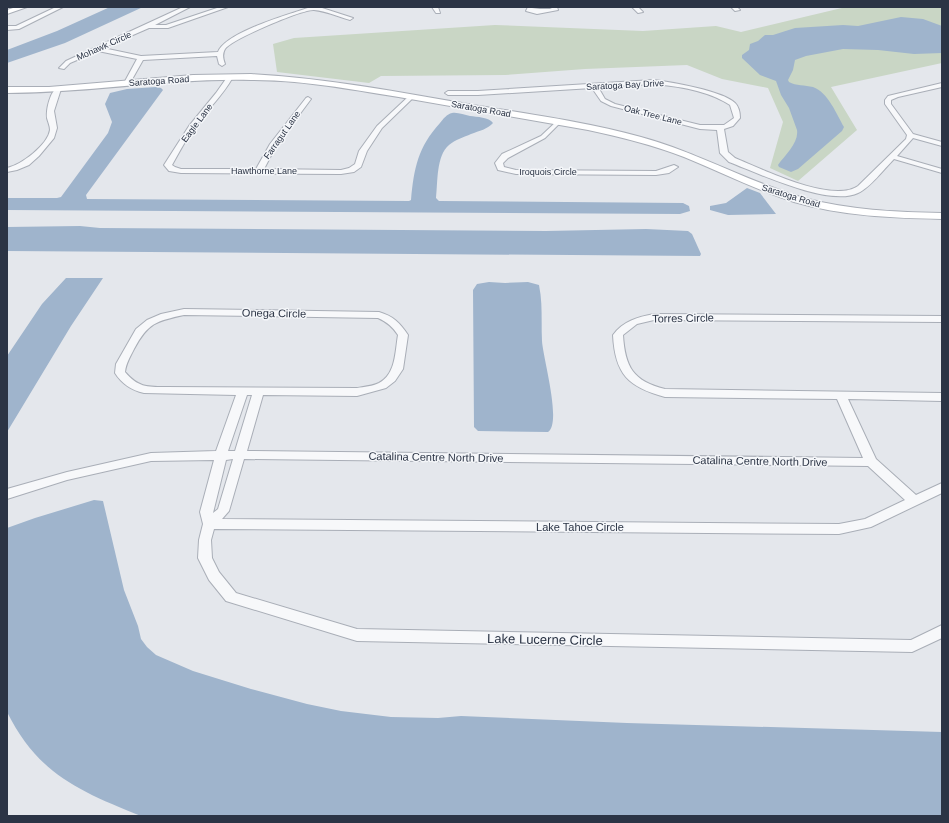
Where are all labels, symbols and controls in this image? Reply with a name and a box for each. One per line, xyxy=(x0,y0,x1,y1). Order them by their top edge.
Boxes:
street label: Mohawk Circle xyxy=(75,29,133,63)
street label: Saratoga Road xyxy=(128,74,190,88)
street label: Saratoga Bay Drive xyxy=(586,78,664,92)
street label: Saratoga Road xyxy=(450,99,512,119)
street label: Eagle Lane xyxy=(179,102,215,144)
street label: Oak Tree Lane xyxy=(623,103,683,127)
street label: Farragut Lane xyxy=(262,109,302,161)
street label: Hawthorne Lane xyxy=(231,166,297,176)
street label: Iroquois Circle xyxy=(519,167,577,177)
street label: Saratoga Road xyxy=(761,182,821,210)
street label: Onega Circle xyxy=(242,306,306,320)
street label: Torres Circle xyxy=(652,311,714,325)
street label: Catalina Centre North Drive xyxy=(368,450,504,464)
street label: Catalina Centre North Drive xyxy=(692,454,828,468)
street label: Lake Tahoe Circle xyxy=(536,521,624,533)
street label: Lake Lucerne Circle xyxy=(487,631,603,648)

